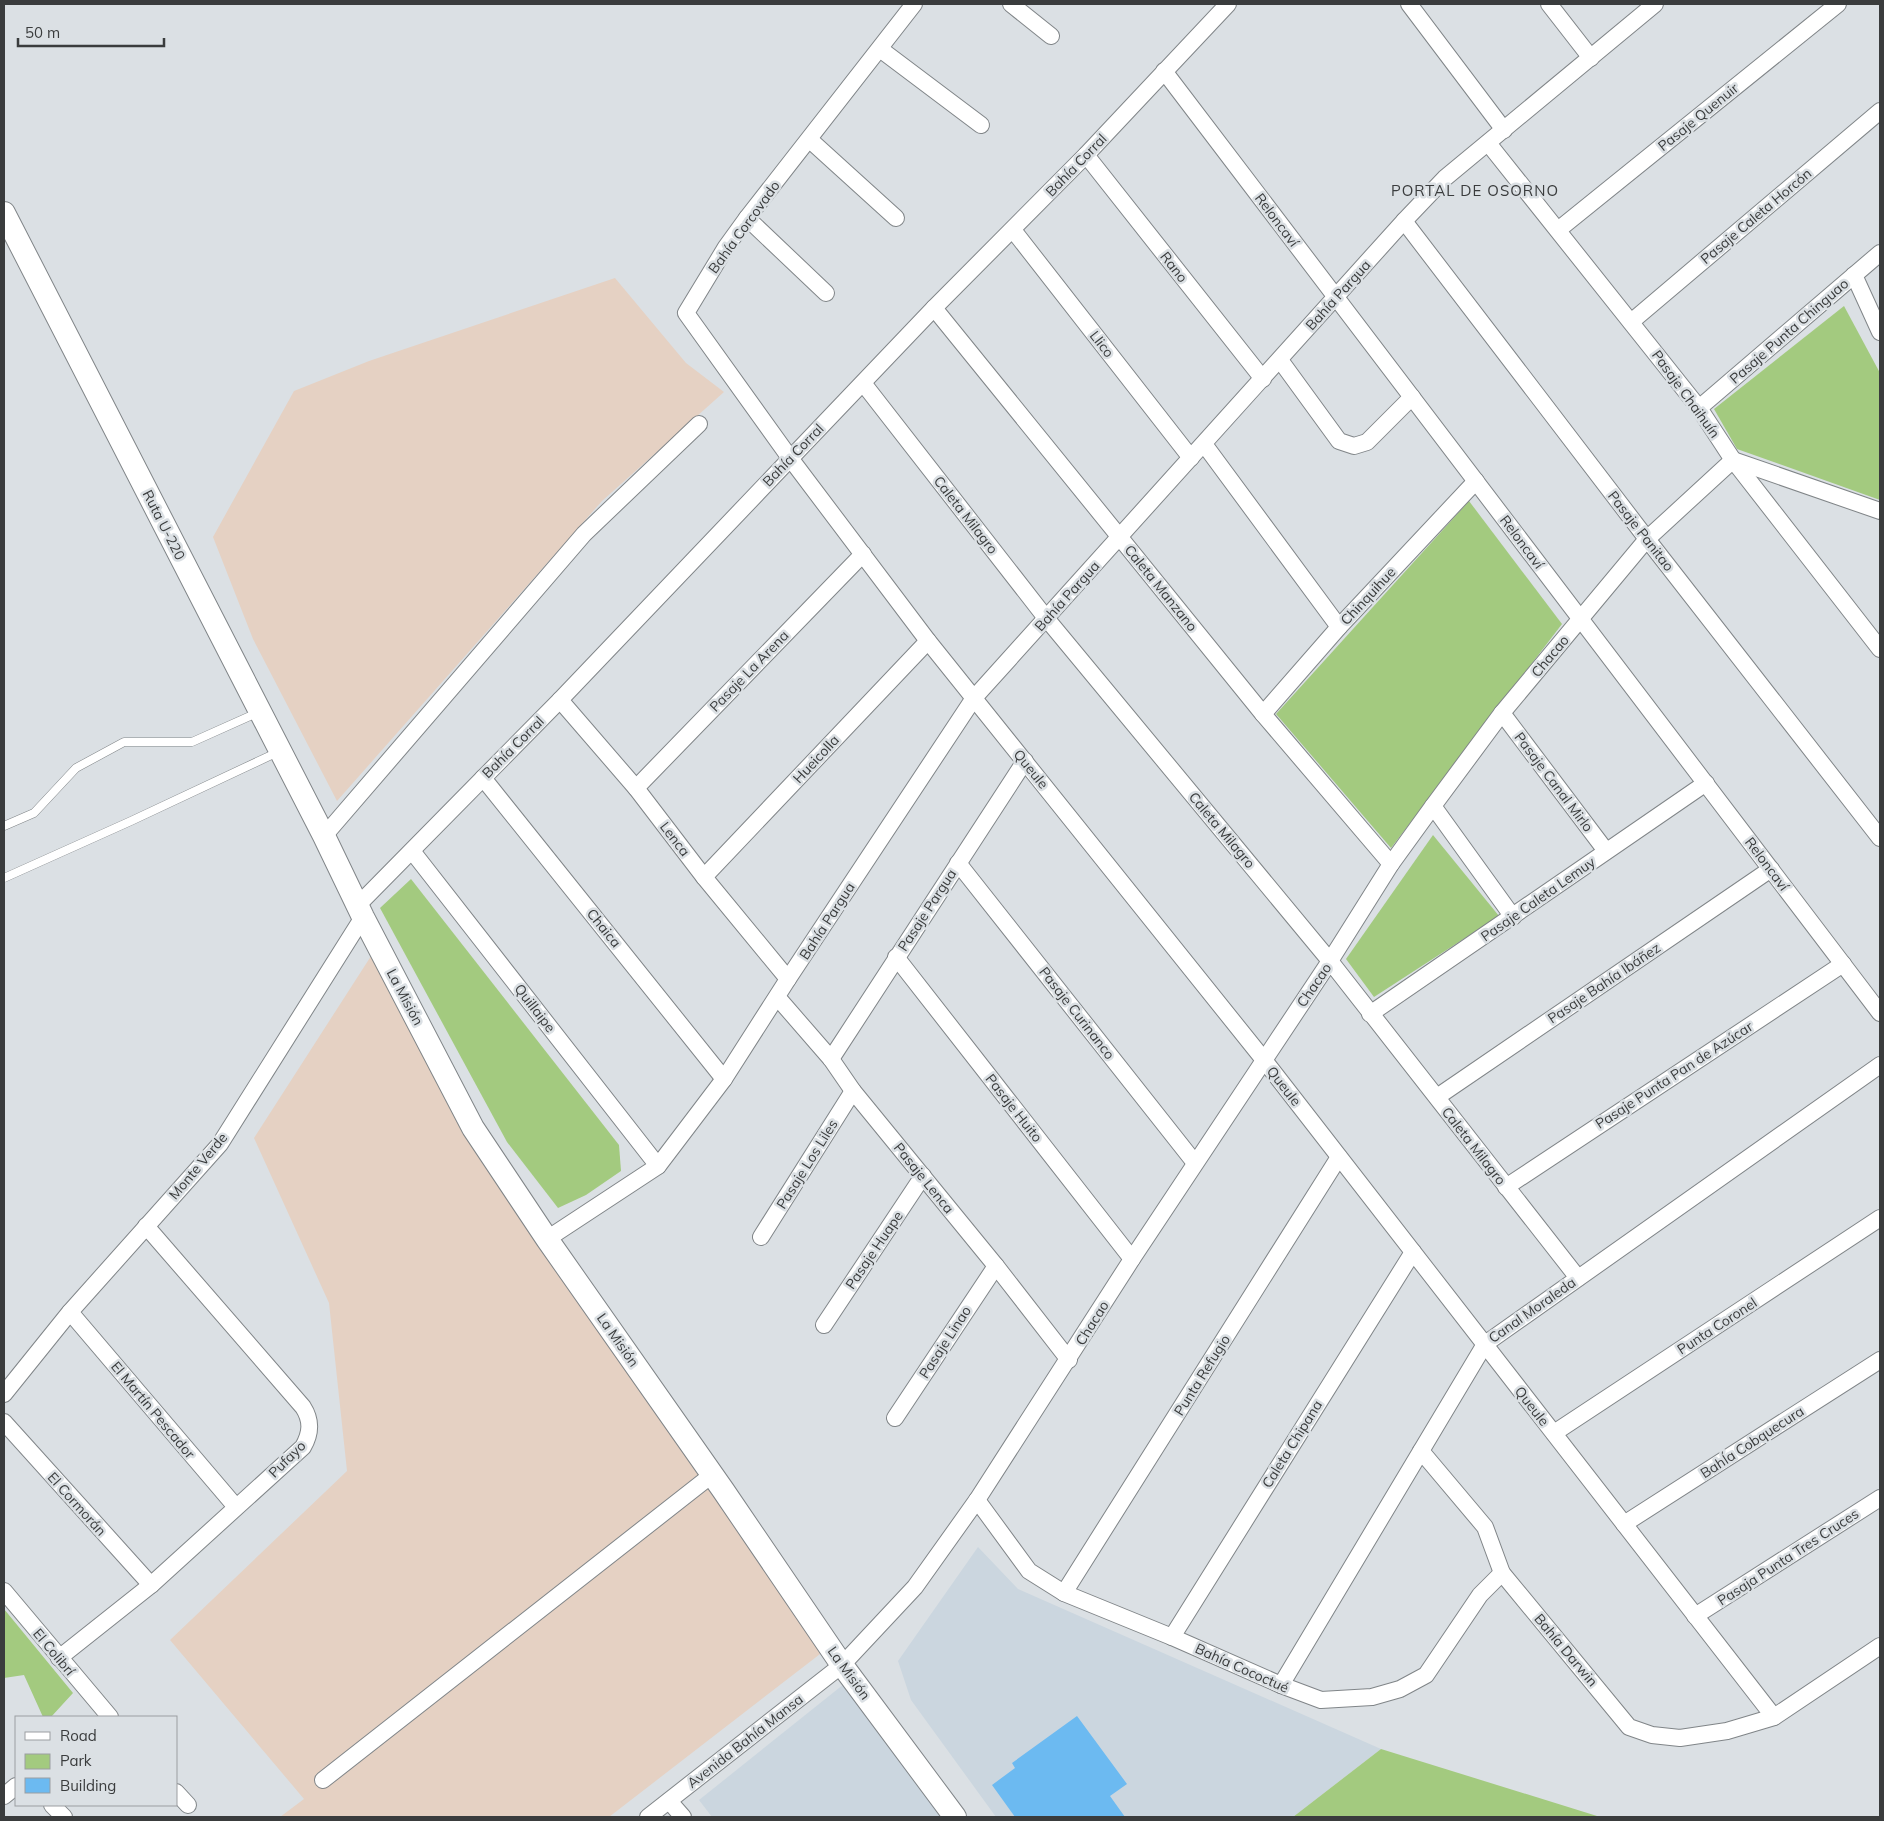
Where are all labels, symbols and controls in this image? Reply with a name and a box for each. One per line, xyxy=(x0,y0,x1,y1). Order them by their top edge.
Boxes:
scale bar xyxy=(18,15,164,47)
text: 50 m xyxy=(25,23,60,42)
street label: Pasaje Quenuir xyxy=(1654,78,1743,155)
street label: Bahía Corral xyxy=(1042,130,1110,200)
street label: Pasaje Caleta Horcón xyxy=(1697,164,1815,268)
street label: Bahía Corcovado xyxy=(704,177,784,277)
district label: PORTAL DE OSORNO xyxy=(1391,181,1559,200)
street label: Reloncaví xyxy=(1251,190,1303,251)
street label: Rano xyxy=(1156,248,1192,286)
street label: Bahía Pargua xyxy=(1302,256,1374,334)
street label: Pasaje Punta Chinguao xyxy=(1726,274,1852,388)
street label: Llico xyxy=(1086,327,1118,361)
street label: Pasaje Chaihuín xyxy=(1648,346,1724,442)
street label: Bahía Corral xyxy=(759,420,827,490)
street label: Caleta Milagro xyxy=(930,472,1002,558)
street label: Ruta U-220 xyxy=(139,487,189,563)
street label: Pasaje Panitao xyxy=(1604,487,1678,575)
street label: Reloncaví xyxy=(1496,512,1548,573)
street label: Caleta Manzano xyxy=(1121,541,1201,635)
street label: Bahía Pargua xyxy=(1031,557,1103,635)
street label: Chinquihue xyxy=(1337,563,1399,629)
street label: Pasaje La Arena xyxy=(706,627,792,715)
street label: Chacao xyxy=(1527,631,1573,681)
street label: Bahía Corral xyxy=(478,712,548,782)
street label: Pasaje Canal Mirlo xyxy=(1511,729,1597,835)
street label: Hueicolla xyxy=(789,731,843,787)
street label: Queule xyxy=(1010,746,1052,792)
street label: Caleta Milagro xyxy=(1185,788,1259,872)
street label: Lenca xyxy=(656,818,694,860)
street label: Reloncaví xyxy=(1741,834,1793,895)
street label: Pasaje Caleta Lemuy xyxy=(1477,852,1599,945)
street label: Pasaje Pargua xyxy=(894,866,960,954)
street label: Bahía Pargua xyxy=(795,879,859,963)
street label: Chaica xyxy=(583,905,625,951)
street label: Pasaje Bahía Ibáñez xyxy=(1544,939,1664,1027)
street label: Chacao xyxy=(1293,959,1335,1011)
street label: Pasaje Curinanco xyxy=(1035,963,1119,1063)
street label: La Misión xyxy=(383,966,427,1028)
street label: Quillaipe xyxy=(510,980,560,1036)
street label: Pasaje Punta Pan de Azúcar xyxy=(1592,1017,1757,1133)
street label: Queule xyxy=(1263,1063,1305,1109)
street label: Pasaje Huito xyxy=(982,1070,1046,1146)
street label: Caleta Milagro xyxy=(1438,1103,1510,1189)
street label: Pasaje Los Liles xyxy=(772,1116,842,1212)
street label: Monte Verde xyxy=(165,1129,231,1203)
street label: Pasaje Lenca xyxy=(890,1139,958,1217)
street label: Pasaje Huape xyxy=(841,1208,907,1292)
street label: Canal Moraleda xyxy=(1485,1273,1579,1347)
street label: Punta Coronel xyxy=(1674,1294,1760,1358)
street label: Chacao xyxy=(1071,1297,1113,1349)
street label: Pasaje Linao xyxy=(915,1302,975,1382)
street label: La Misión xyxy=(593,1310,643,1370)
street label: Punta Refugio xyxy=(1170,1331,1234,1419)
street label: El Martín Pescador xyxy=(107,1358,199,1463)
street label: Queule xyxy=(1511,1383,1553,1429)
street label: Caleta Chipana xyxy=(1258,1397,1326,1491)
street label: BahÍa Cobquecura xyxy=(1697,1402,1807,1482)
street label: Pufayo xyxy=(265,1437,309,1481)
street label: El Cormorán xyxy=(44,1468,110,1540)
street label: Pasaja Punta Tres Cruces xyxy=(1714,1505,1862,1609)
street label: Bahía Darwin xyxy=(1530,1610,1602,1690)
street label: El Colibrí xyxy=(29,1625,79,1680)
street label: Bahía Cococtué xyxy=(1192,1639,1292,1697)
street label: La Misión xyxy=(824,1643,874,1703)
street label: Avenida Bahía Mansa xyxy=(683,1690,807,1792)
legend xyxy=(15,1716,178,1806)
text: Road xyxy=(60,1726,97,1745)
text: Park xyxy=(60,1751,92,1770)
text: Building xyxy=(60,1776,116,1795)

